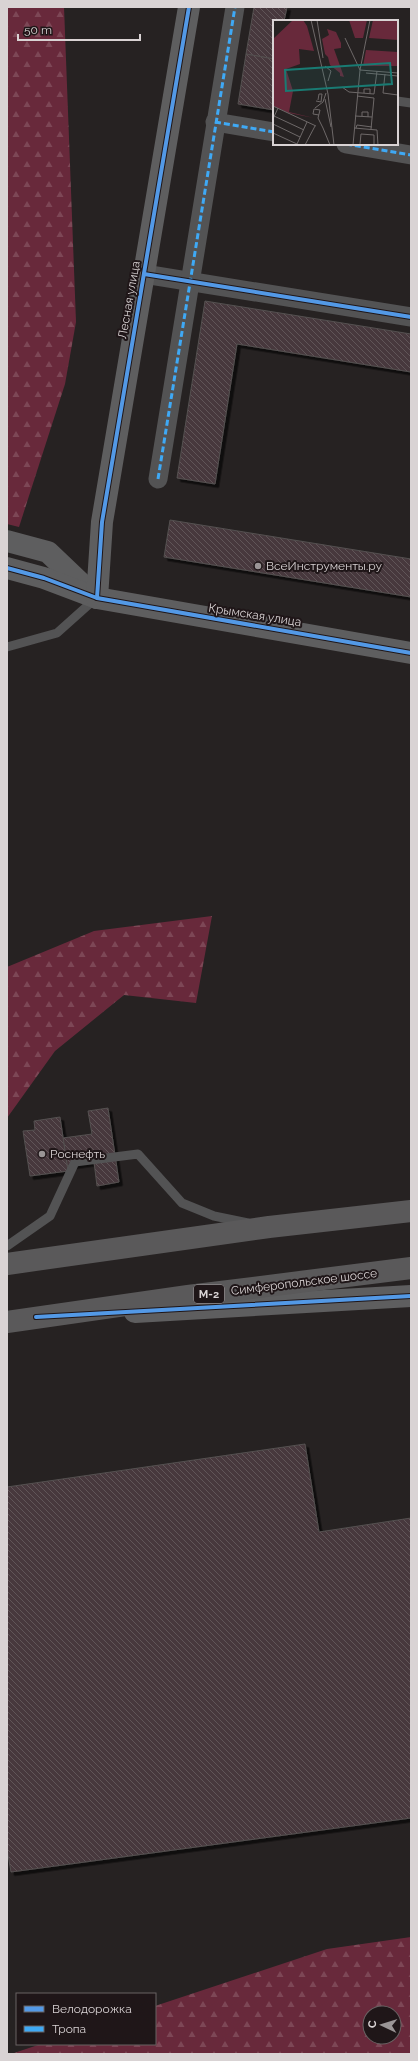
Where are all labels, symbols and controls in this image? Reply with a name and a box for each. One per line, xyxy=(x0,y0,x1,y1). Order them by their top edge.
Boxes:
scale bar xyxy=(18,16,140,42)
inset map xyxy=(273,20,398,145)
text: 50 m xyxy=(24,23,52,37)
street label: Лесная улица xyxy=(115,260,143,340)
place label: ВсеИнструменты.ру xyxy=(266,559,382,573)
marker: ВсеИнструменты.ру xyxy=(253,561,263,571)
street label: Крымская улица xyxy=(208,601,302,629)
place label: Роснефть xyxy=(50,1147,105,1161)
marker: Роснефть xyxy=(37,1149,47,1159)
street label: Симферопольское шоссе xyxy=(230,1266,378,1298)
road number: М-2 xyxy=(194,1285,224,1303)
legend xyxy=(16,1993,156,2045)
text: Велодорожка xyxy=(52,2002,132,2016)
north arrow xyxy=(362,2005,402,2045)
text: С xyxy=(366,2020,379,2029)
text: Тропа xyxy=(52,2022,86,2036)

